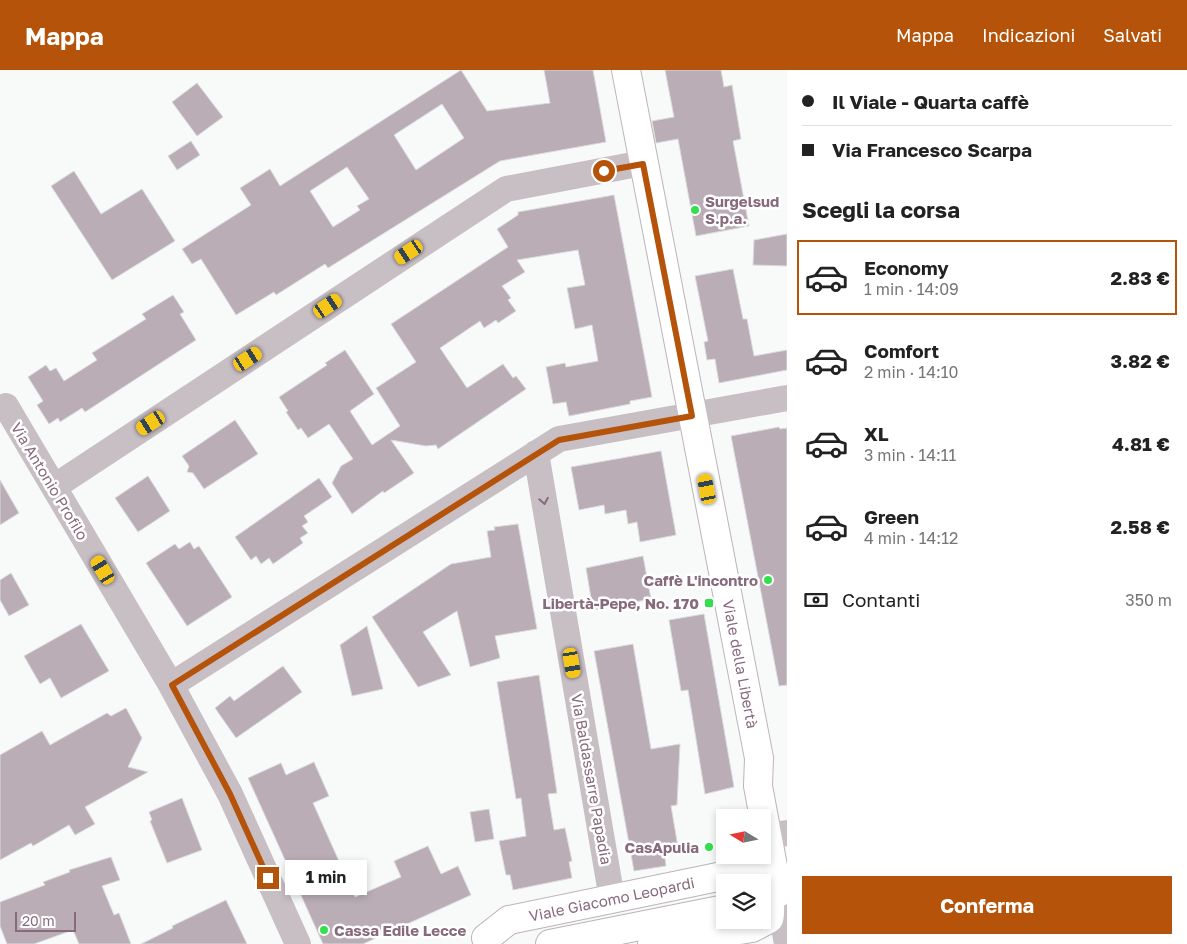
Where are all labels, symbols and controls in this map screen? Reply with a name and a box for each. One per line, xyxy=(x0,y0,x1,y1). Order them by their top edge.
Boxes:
text: Mappa xyxy=(25,21,104,50)
text: Mappa xyxy=(896,24,954,46)
text: Indicazioni xyxy=(982,24,1075,46)
text: Salvati xyxy=(1103,24,1162,46)
text: Il Viale - Quarta caffè xyxy=(832,90,1029,113)
text: Via Francesco Scarpa xyxy=(832,138,1032,161)
route start xyxy=(593,160,615,182)
place label: Surgelsud S.p.a. xyxy=(705,192,779,227)
text: Scegli la corsa xyxy=(802,196,960,223)
marker: Surgelsud S.p.a. xyxy=(689,204,701,216)
car xyxy=(392,237,425,267)
icon: car xyxy=(804,255,849,300)
text: Economy xyxy=(864,256,949,279)
text: 2.83 € xyxy=(1110,266,1170,289)
text: 1 min · 14:09 xyxy=(864,279,959,299)
car xyxy=(311,291,344,321)
icon: car xyxy=(804,338,849,383)
text: Comfort xyxy=(864,339,939,362)
car xyxy=(231,345,264,373)
text: 3.82 € xyxy=(1110,349,1170,372)
text: 2 min · 14:10 xyxy=(864,362,958,382)
car xyxy=(134,409,167,437)
street label: Via Antonio Profilo xyxy=(8,419,92,543)
icon: car xyxy=(804,421,849,466)
text: XL xyxy=(864,422,889,445)
text: 4.81 € xyxy=(1112,432,1170,455)
text: 3 min · 14:11 xyxy=(864,445,956,465)
car xyxy=(696,473,717,505)
one-way arrow xyxy=(539,497,549,505)
icon: car xyxy=(804,504,849,549)
text: Green xyxy=(864,505,919,528)
text: 2.58 € xyxy=(1110,515,1170,538)
text: 4 min · 14:12 xyxy=(864,528,958,548)
car xyxy=(88,553,117,587)
place label: Caffè L'incontro xyxy=(644,571,758,589)
marker: Caffè L'incontro xyxy=(762,574,774,586)
icon: cash xyxy=(802,586,830,614)
text: Contanti xyxy=(842,588,920,611)
text: 350 m xyxy=(1125,590,1172,610)
place label: Libertà-Pepe, No. 170 xyxy=(542,594,699,612)
marker: Libertà-Pepe, No. 170 xyxy=(703,597,715,609)
street label: Viale della Libertà xyxy=(720,598,762,730)
car xyxy=(562,647,581,679)
street label: Via Baldassarre Papadia xyxy=(568,692,616,866)
north arrow xyxy=(716,809,771,864)
map controls xyxy=(716,809,771,929)
place label: CasApulia xyxy=(625,838,699,856)
marker: CasApulia xyxy=(703,841,715,853)
callout: 1 min xyxy=(286,860,368,896)
route end xyxy=(257,867,279,889)
text: 1 min xyxy=(306,867,346,887)
street label: Viale Giacomo Leopardi xyxy=(527,873,696,925)
button: layers xyxy=(716,874,771,929)
button: Conferma xyxy=(802,876,1172,934)
scale bar xyxy=(15,909,76,932)
text: 20 m xyxy=(22,912,55,929)
place label: Cassa Edile Lecce xyxy=(334,921,466,939)
marker: Cassa Edile Lecce xyxy=(318,924,330,936)

